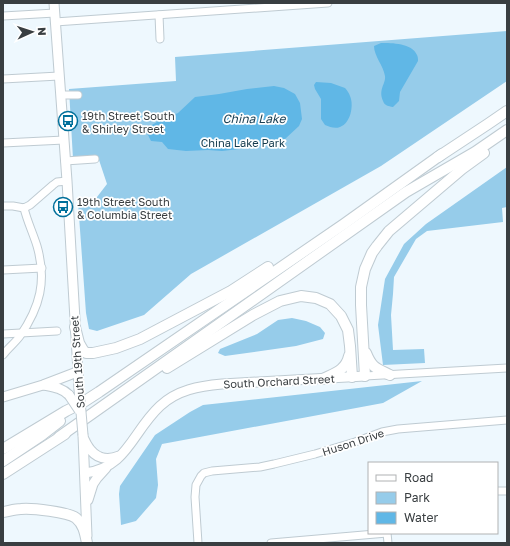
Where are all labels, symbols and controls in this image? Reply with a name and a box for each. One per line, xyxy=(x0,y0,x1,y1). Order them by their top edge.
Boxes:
north arrow xyxy=(12,12,52,52)
text: N xyxy=(36,27,49,36)
place label: 19th Street South & Shirley Street xyxy=(82,109,175,135)
bus stop icon: 19th Street South & Shirley Street xyxy=(57,110,79,132)
water label: China Lake xyxy=(222,111,287,126)
park label: China Lake Park xyxy=(201,136,285,149)
place label: 19th Street South & Columbia Street xyxy=(77,195,172,221)
bus stop icon: 19th Street South & Columbia Street xyxy=(52,196,74,218)
street label: South 19th Street xyxy=(67,315,87,409)
street label: South Orchard Street xyxy=(223,372,335,390)
street label: Huson Drive xyxy=(320,426,386,458)
legend xyxy=(368,462,498,534)
text: Road xyxy=(404,470,433,485)
text: Park xyxy=(404,490,430,505)
text: Water xyxy=(404,510,438,525)

